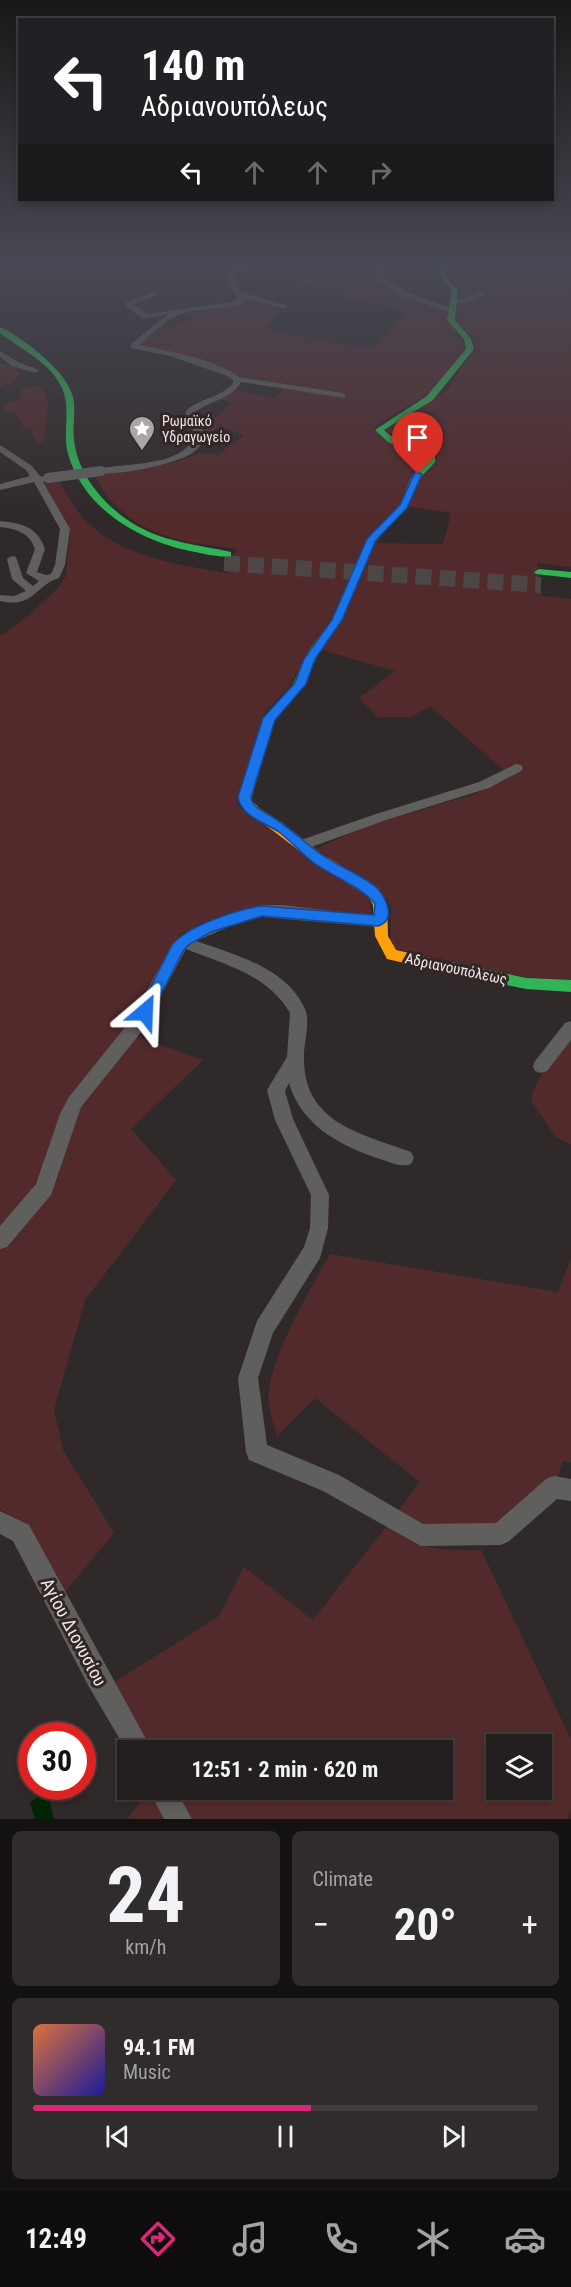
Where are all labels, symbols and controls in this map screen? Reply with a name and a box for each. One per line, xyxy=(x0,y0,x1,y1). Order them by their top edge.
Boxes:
text: 140 m xyxy=(141,41,246,90)
icon: left xyxy=(42,42,120,120)
text: Αδριανουπόλεως xyxy=(141,91,328,123)
icon: left xyxy=(175,156,208,189)
icon: ahead xyxy=(238,156,271,189)
icon: ahead xyxy=(301,156,334,189)
icon: right xyxy=(364,156,397,189)
pin xyxy=(392,412,443,474)
place label: Ρωμαϊκό Υδραγωγείο xyxy=(162,413,230,445)
place icon: Ρωμαϊκό Υδραγωγείο xyxy=(127,414,157,452)
icon: arrive xyxy=(401,421,434,454)
street label: Αδριανουπόλεως xyxy=(403,949,509,989)
position arrow xyxy=(113,980,177,1044)
street label: Αγίου Διονυσίου xyxy=(37,1575,111,1689)
speed limit sign: 30 xyxy=(18,1722,96,1800)
map controls xyxy=(486,1734,552,1800)
button: layers xyxy=(486,1734,552,1800)
text: 12:51 · 2 min · 620 m xyxy=(192,1757,378,1782)
text: 24 xyxy=(106,1850,185,1941)
text: Climate xyxy=(313,1867,373,1891)
text: 20° xyxy=(394,1898,457,1951)
text: − xyxy=(313,1905,329,1944)
text: + xyxy=(522,1905,538,1944)
text: km/h xyxy=(125,1935,166,1959)
text: 94.1 FM xyxy=(123,2035,195,2060)
text: Music xyxy=(123,2060,171,2084)
icon: previous xyxy=(101,2120,134,2153)
icon: pause xyxy=(269,2120,302,2153)
icon: next xyxy=(437,2120,470,2153)
icon: directions xyxy=(137,2218,179,2260)
icon: music xyxy=(229,2218,271,2260)
icon: phone xyxy=(320,2218,362,2260)
icon: climate xyxy=(412,2218,454,2260)
icon: car xyxy=(504,2218,546,2260)
text: 12:49 xyxy=(25,2223,87,2255)

